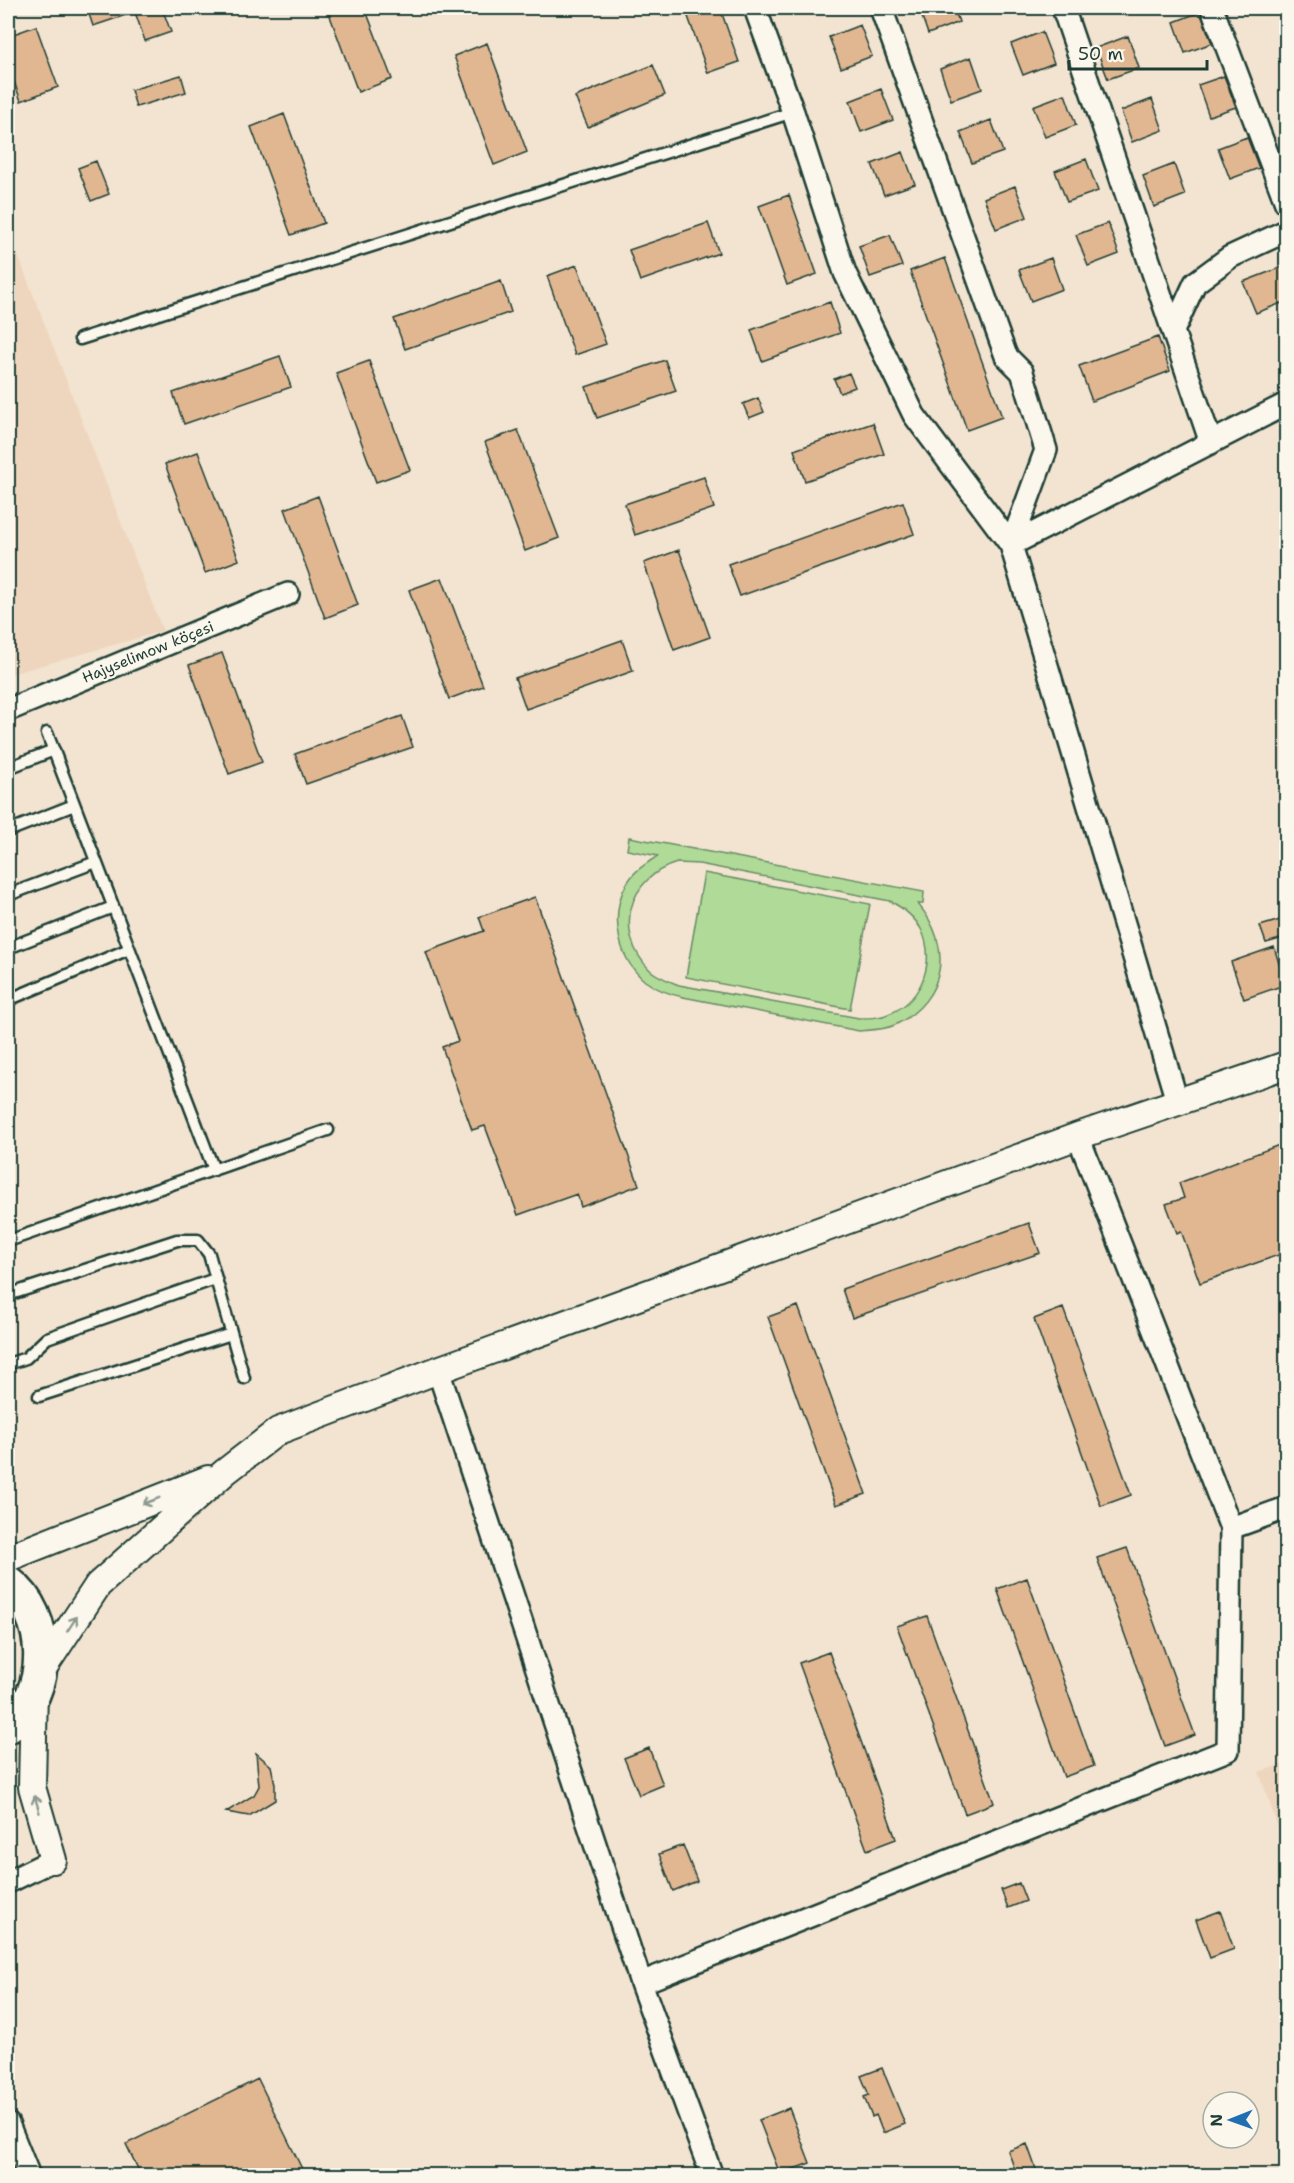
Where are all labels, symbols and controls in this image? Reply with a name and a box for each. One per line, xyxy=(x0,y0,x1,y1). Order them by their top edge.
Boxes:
scale bar xyxy=(1069,33,1207,71)
text: 50 m xyxy=(1078,42,1123,66)
street label: Hajyselimow köçesi xyxy=(79,616,217,688)
one-way arrow xyxy=(143,1497,161,1508)
one-way arrow xyxy=(66,1616,79,1633)
one-way arrow xyxy=(30,1795,42,1814)
north arrow xyxy=(1201,2090,1261,2150)
text: N xyxy=(1206,2114,1227,2127)

